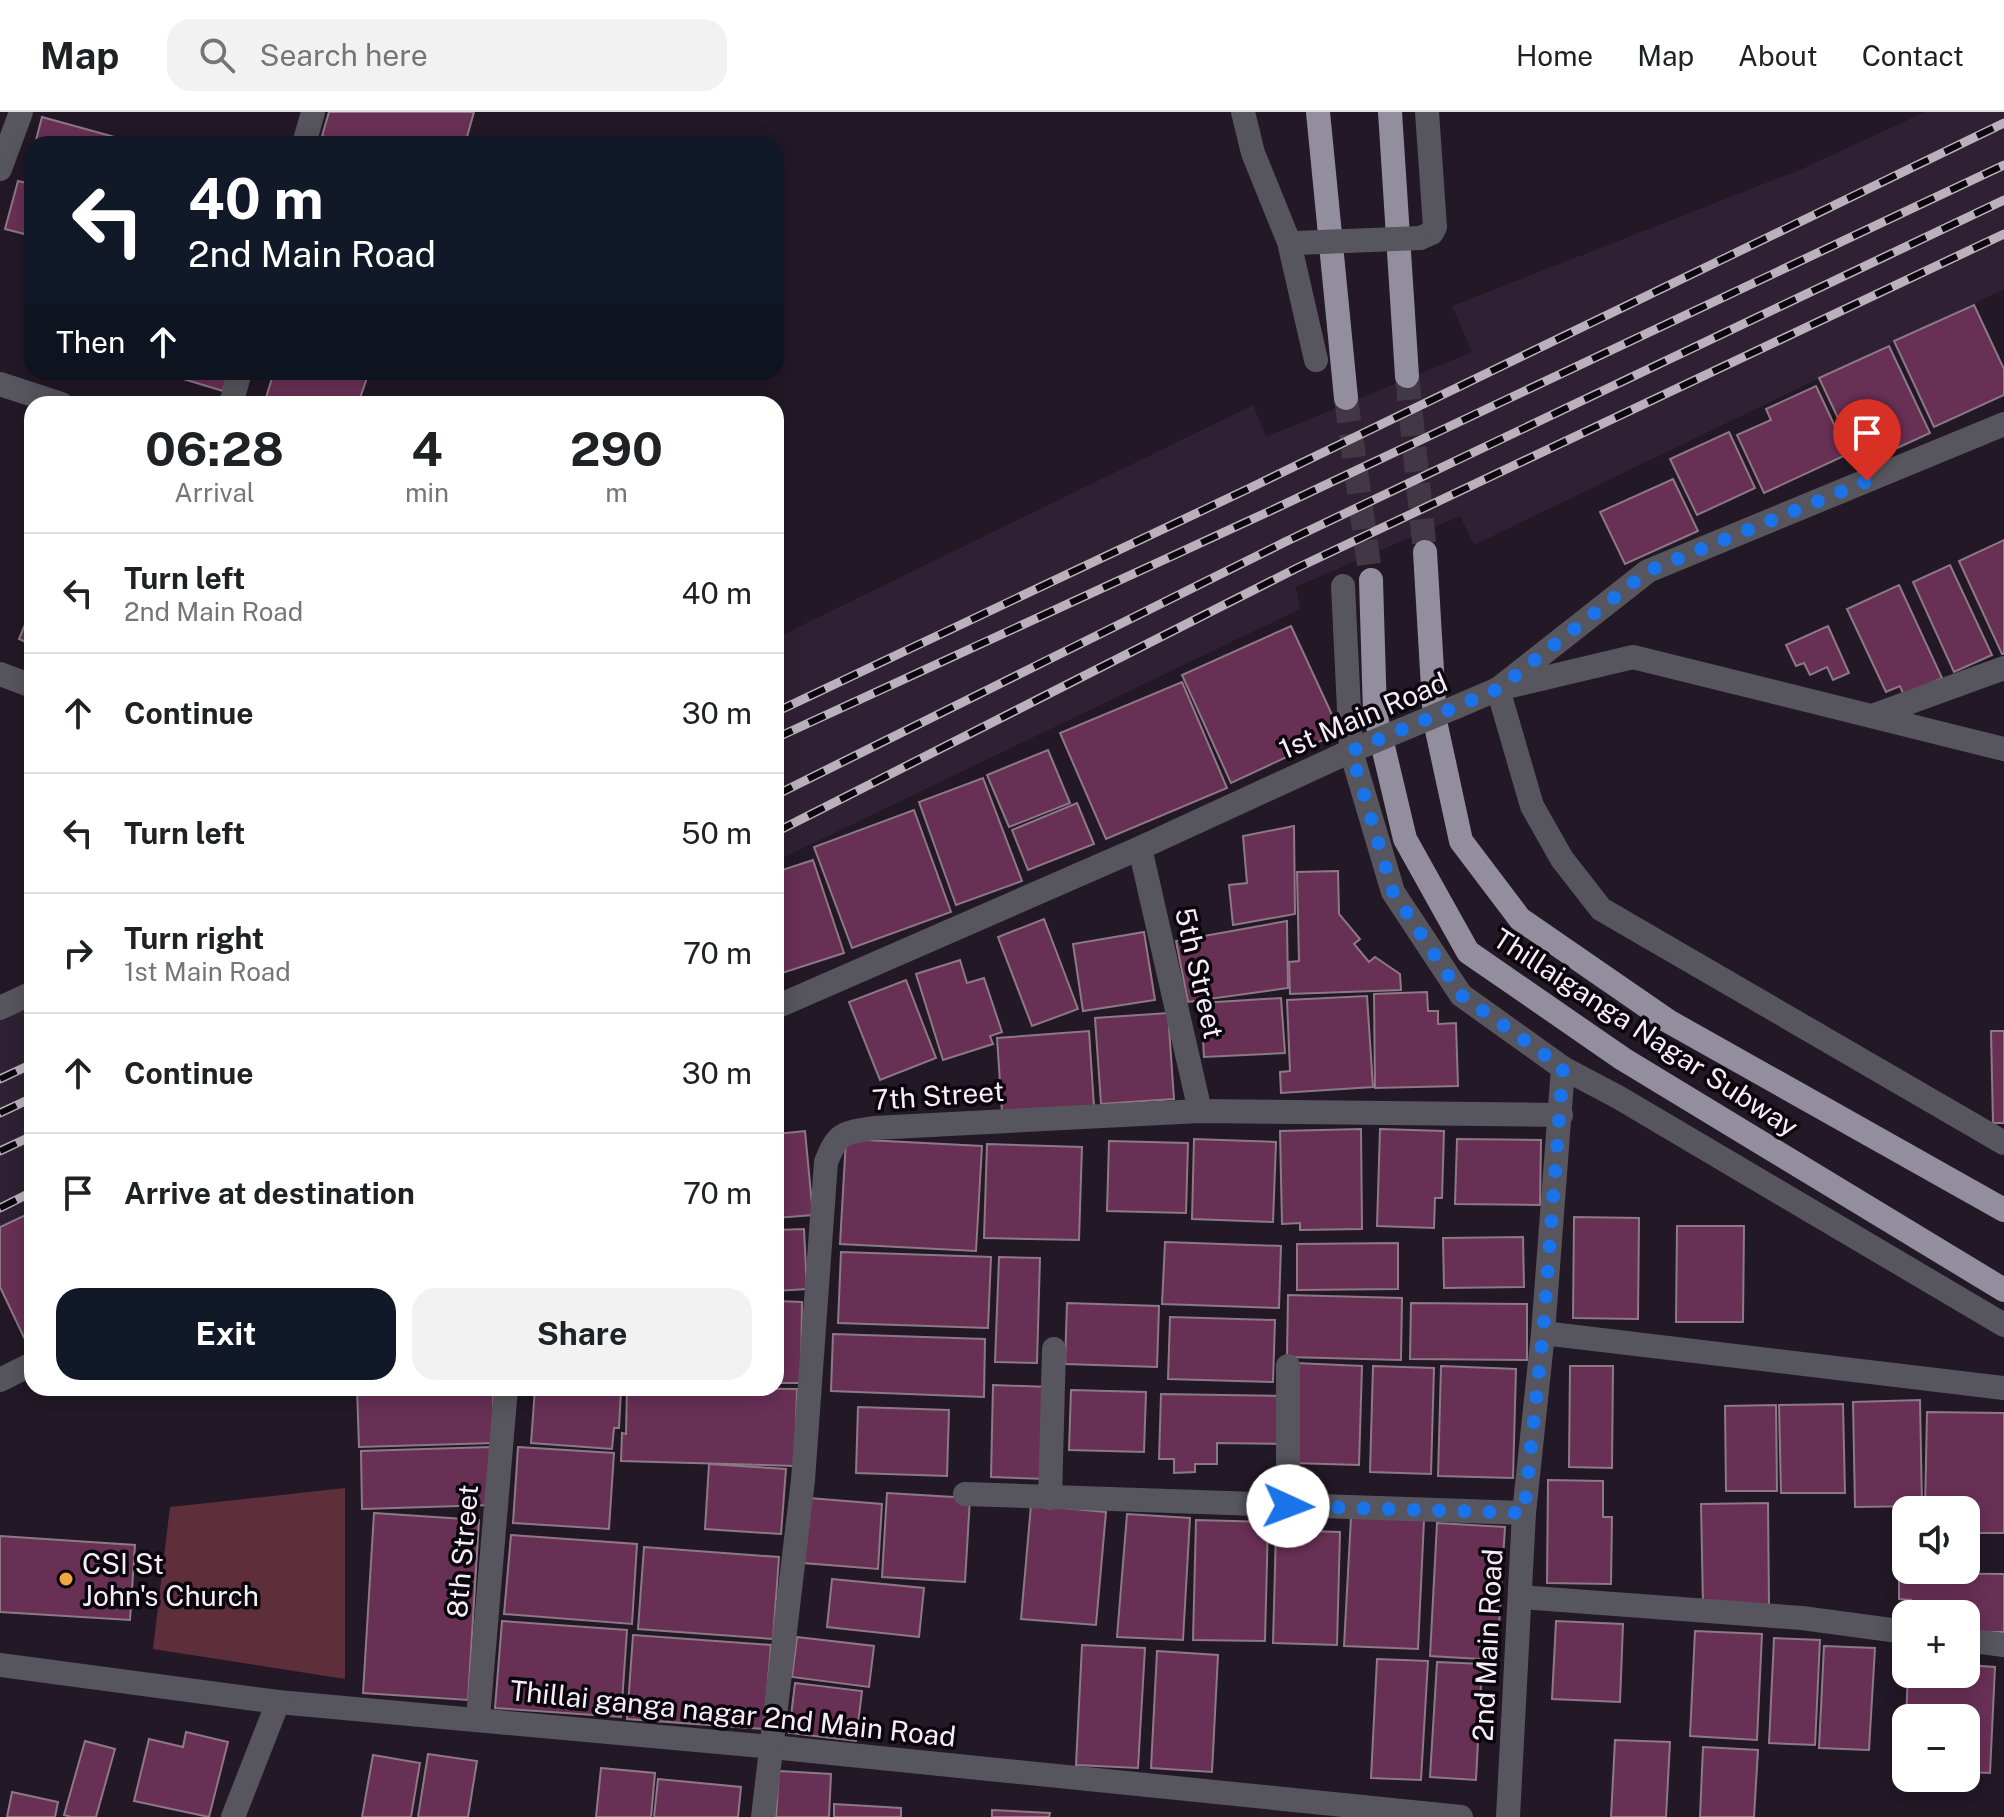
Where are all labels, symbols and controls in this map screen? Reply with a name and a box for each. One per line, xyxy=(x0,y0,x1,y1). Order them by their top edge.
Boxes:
search box xyxy=(167,19,727,91)
text: Map xyxy=(40,33,119,78)
icon: search xyxy=(195,33,239,77)
text: Search here xyxy=(259,37,428,73)
text: Home xyxy=(1516,39,1593,72)
text: Map xyxy=(1637,39,1694,72)
text: About xyxy=(1738,39,1818,72)
text: Contact xyxy=(1862,39,1964,72)
text: 40 m xyxy=(188,166,324,232)
icon: left xyxy=(56,168,160,272)
text: 2nd Main Road xyxy=(188,233,436,275)
icon: ahead xyxy=(141,320,185,364)
text: Then xyxy=(56,324,125,360)
pin xyxy=(1833,399,1901,481)
icon: arrive xyxy=(1845,411,1889,455)
text: 06:28 xyxy=(145,420,284,477)
text: 4 xyxy=(411,420,443,477)
text: 290 xyxy=(570,420,663,477)
text: Arrival xyxy=(174,477,255,508)
text: min xyxy=(405,477,449,508)
text: m xyxy=(605,477,628,508)
text: Turn left xyxy=(124,560,245,596)
icon: left xyxy=(56,571,100,615)
text: 40 m xyxy=(682,575,752,611)
text: 2nd Main Road xyxy=(124,596,303,627)
street label: 1st Main Road xyxy=(1274,665,1452,765)
icon: ahead xyxy=(56,691,100,735)
text: Continue xyxy=(124,695,254,731)
text: 30 m xyxy=(682,695,752,731)
icon: left xyxy=(56,811,100,855)
text: Turn left xyxy=(124,815,245,851)
text: 50 m xyxy=(681,815,752,851)
street label: 5th Street xyxy=(1169,904,1231,1042)
text: Turn right xyxy=(124,920,264,956)
street label: Thillaiganga Nagar Subway xyxy=(1487,921,1805,1143)
icon: right xyxy=(56,931,100,975)
text: 70 m xyxy=(683,935,752,971)
text: 1st Main Road xyxy=(124,956,291,987)
icon: ahead xyxy=(56,1051,100,1095)
text: Continue xyxy=(124,1055,254,1091)
text: 30 m xyxy=(682,1055,752,1091)
street label: 7th Street xyxy=(871,1074,1005,1116)
icon: arrive xyxy=(56,1171,100,1215)
text: Arrive at destination xyxy=(124,1175,415,1211)
text: 70 m xyxy=(683,1175,752,1211)
button: Exit xyxy=(56,1288,396,1380)
button: Share xyxy=(412,1288,752,1380)
position arrow xyxy=(1246,1464,1330,1548)
street label: 8th Street xyxy=(440,1483,484,1619)
map controls xyxy=(1892,1496,1980,1792)
button: sound xyxy=(1892,1496,1980,1584)
place label: CSI St John's Church xyxy=(82,1547,259,1612)
street label: 2nd Main Road xyxy=(1465,1548,1509,1742)
marker: CSI St John's Church xyxy=(57,1570,75,1588)
button: + xyxy=(1892,1600,1980,1688)
street label: Thillai ganga nagar 2nd Main Road xyxy=(508,1673,958,1753)
button: − xyxy=(1892,1704,1980,1792)

